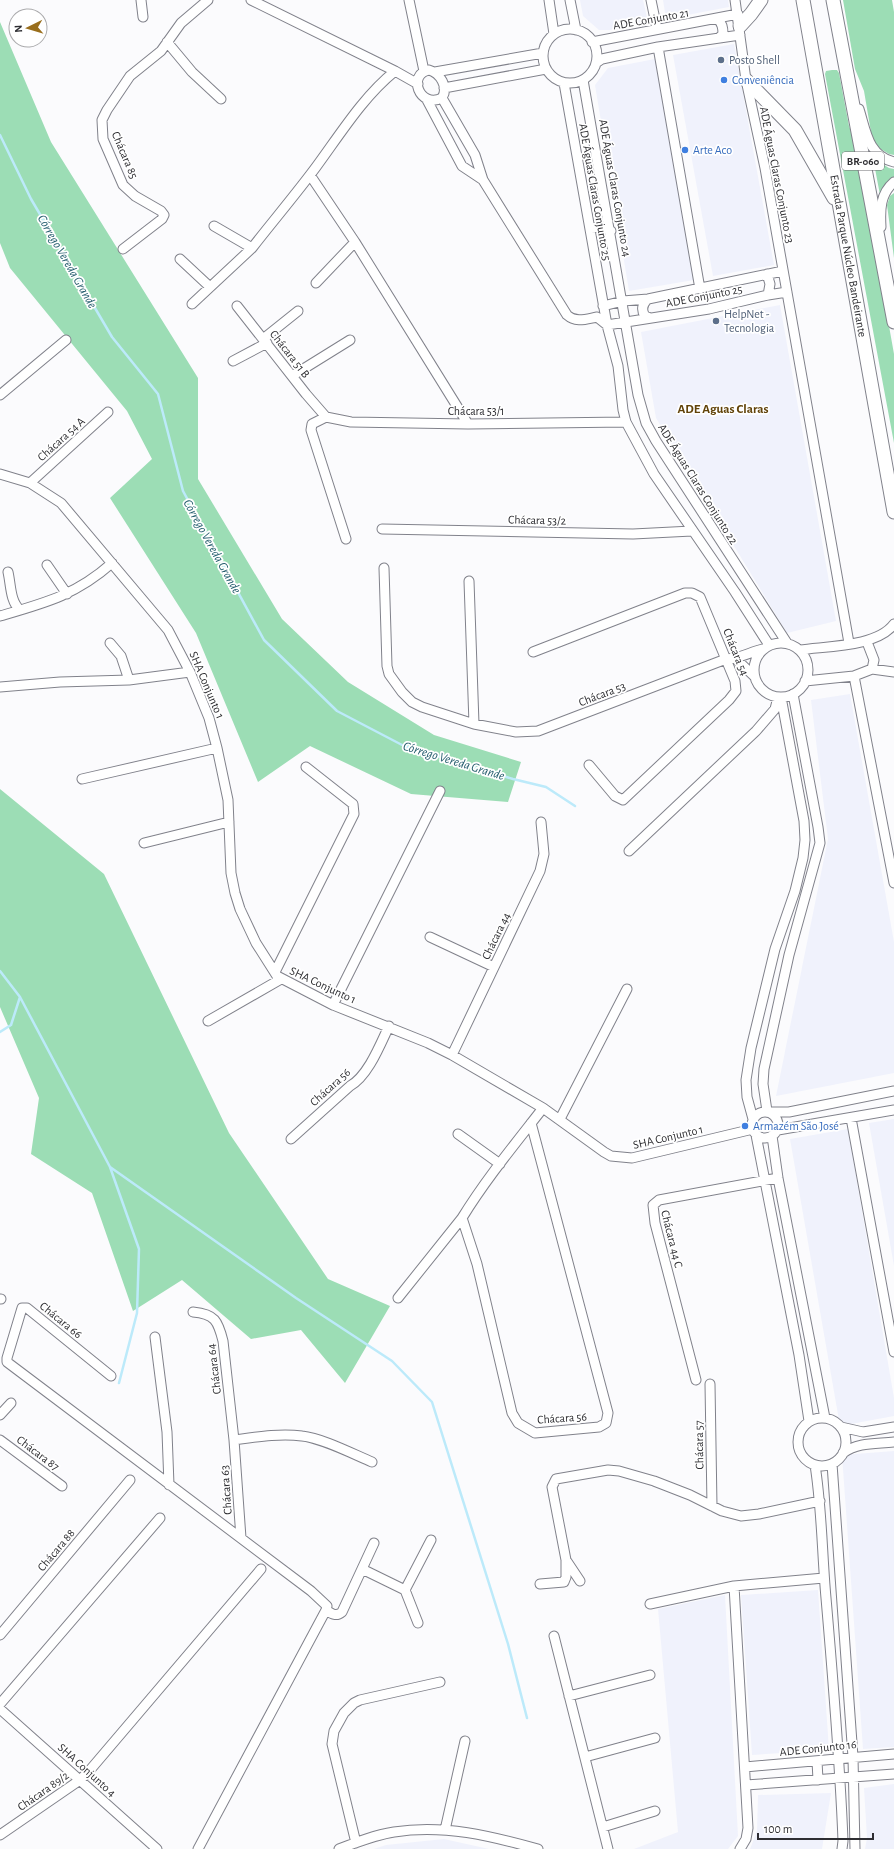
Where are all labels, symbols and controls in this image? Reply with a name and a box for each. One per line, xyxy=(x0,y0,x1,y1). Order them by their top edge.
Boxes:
street label: ADE Conjunto 21 xyxy=(612,6,690,33)
north arrow xyxy=(8,8,48,48)
text: N xyxy=(13,25,24,33)
place label: Posto Shell xyxy=(729,54,780,66)
marker: Posto Shell xyxy=(716,55,726,65)
place label: Conveniência xyxy=(732,74,795,86)
marker: Conveniência xyxy=(719,75,729,85)
street label: ADE Águas Claras Conjunto 23 xyxy=(757,105,797,245)
street label: ADE Águas Claras Conjunto 24 xyxy=(596,118,634,258)
street label: ADE Águas Claras Conjunto 25 xyxy=(576,122,614,262)
street label: Chácara 85 xyxy=(110,130,140,180)
place label: Arte Aco xyxy=(693,144,732,156)
marker: Arte Aco xyxy=(680,145,690,155)
road number: BR-060 xyxy=(842,152,884,170)
street label: Estrada Parque Núcleo Bandeirante xyxy=(828,174,869,338)
water label: Córrego Vereda Grande xyxy=(35,213,99,311)
street label: ADE Conjunto 25 xyxy=(665,283,744,310)
place label: HelpNet - Tecnologia xyxy=(724,308,775,334)
marker: HelpNet - Tecnologia xyxy=(711,316,721,326)
street label: Chácara 51 B xyxy=(268,328,312,380)
district label: ADE Aguas Claras xyxy=(677,403,769,416)
street label: Chácara 53/1 xyxy=(448,405,504,417)
street label: Chácara 54 A xyxy=(35,415,87,463)
street label: ADE Águas Claras Conjunto 22 xyxy=(655,421,741,547)
water label: Córrego Vereda Grande xyxy=(180,497,243,596)
street label: Chácara 53/2 xyxy=(508,513,567,527)
street label: Chácara 54 xyxy=(721,627,751,678)
street label: SHA Conjunto 1 xyxy=(187,650,227,721)
street label: Chácara 53 xyxy=(577,680,627,708)
water label: Córrego Vereda Grande xyxy=(401,740,506,783)
street label: Chácara 44 xyxy=(479,910,513,961)
street label: SHA Conjunto 1 xyxy=(288,964,358,1007)
street label: Chácara 56 xyxy=(307,1066,353,1108)
place label: Armazém São José xyxy=(753,1120,839,1132)
marker: Armazém São José xyxy=(740,1121,750,1131)
street label: SHA Conjunto 1 xyxy=(632,1123,705,1152)
street label: Chácara 44 C xyxy=(659,1209,685,1269)
street label: Chácara 66 xyxy=(38,1299,85,1341)
street label: Chácara 64 xyxy=(205,1343,223,1395)
street label: Chácara 56 xyxy=(537,1410,588,1426)
street label: Chácara 57 xyxy=(693,1420,705,1470)
street label: Chácara 87 xyxy=(14,1433,62,1473)
street label: Chácara 63 xyxy=(218,1465,234,1515)
street label: Chácara 88 xyxy=(35,1527,77,1573)
street label: ADE Conjunto 16 xyxy=(779,1738,857,1759)
street label: SHA Conjunto 4 xyxy=(55,1741,118,1800)
street label: Chácara 89/2 xyxy=(15,1769,71,1813)
scale bar xyxy=(758,1815,873,1841)
text: 100 m xyxy=(764,1823,792,1835)

